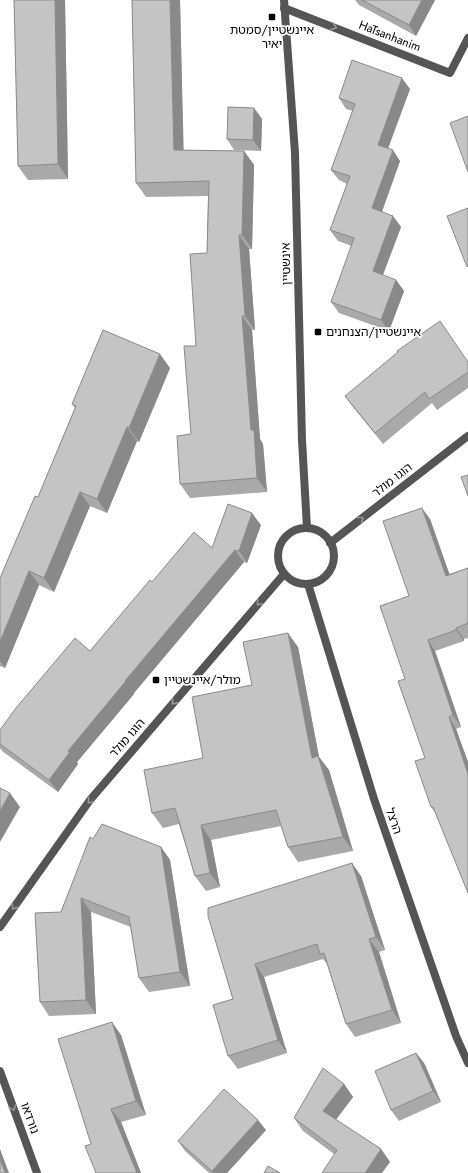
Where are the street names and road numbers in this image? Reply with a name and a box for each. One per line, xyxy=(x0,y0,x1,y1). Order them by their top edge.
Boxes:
street label: HaTsanhanim xyxy=(356,16,424,56)
street label: אינשטיין xyxy=(277,242,295,286)
street label: הוגו מולר xyxy=(368,458,416,502)
street label: הוגו מולר xyxy=(105,714,149,762)
street label: הרצל xyxy=(381,805,407,837)
street label: נורדאו xyxy=(16,1100,44,1136)

